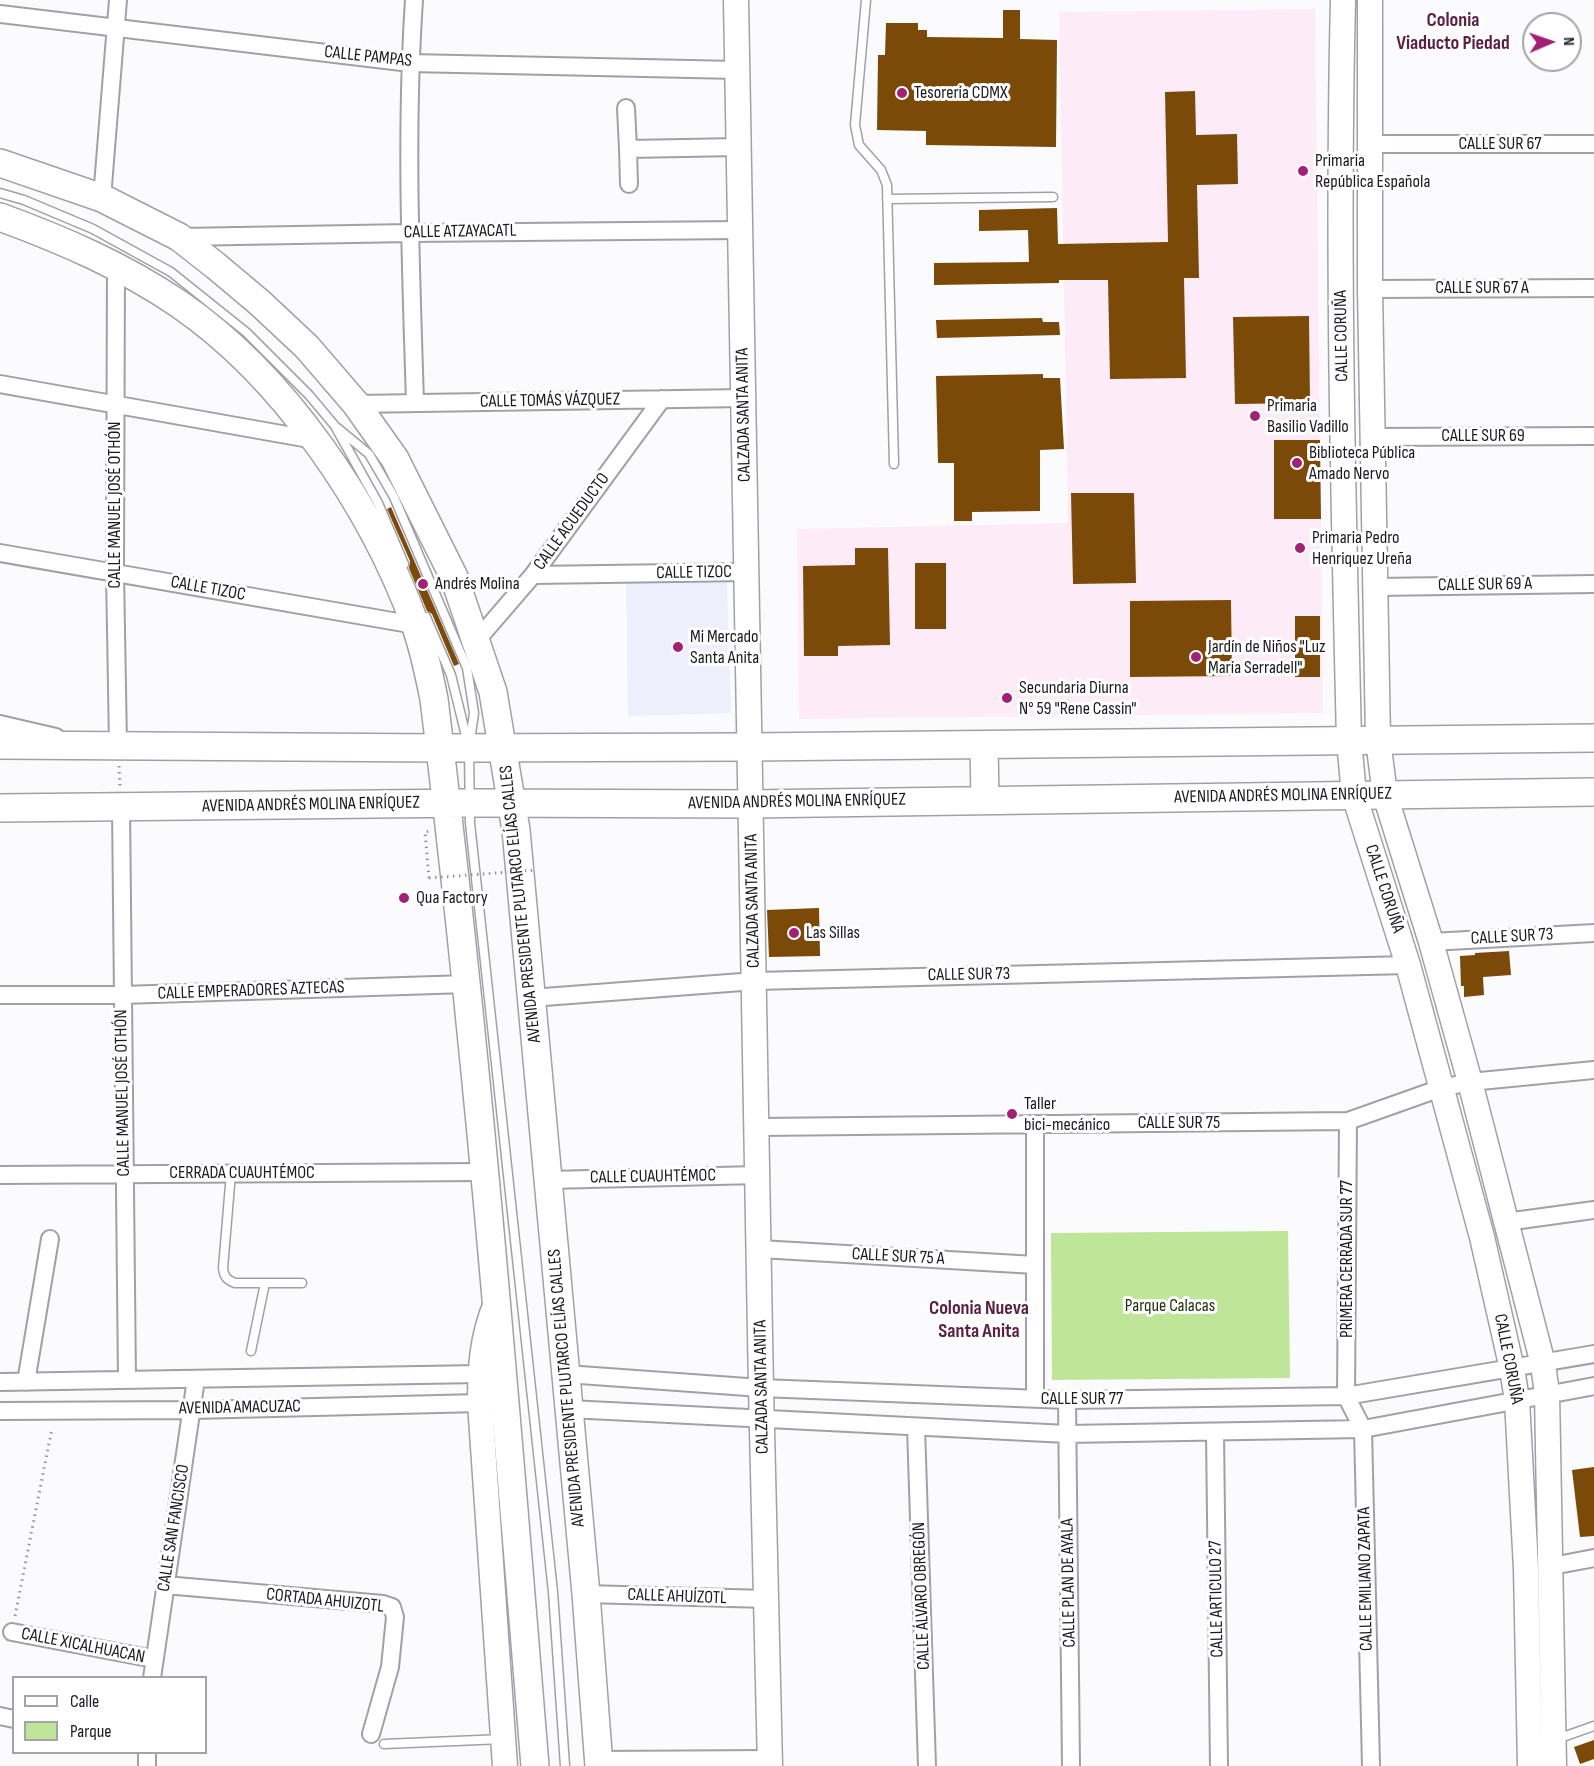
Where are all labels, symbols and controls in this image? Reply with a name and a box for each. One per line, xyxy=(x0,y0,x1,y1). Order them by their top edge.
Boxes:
district label: Colonia Viaducto Piedad xyxy=(1396,9,1510,56)
north arrow xyxy=(1522,12,1582,72)
text: N xyxy=(1559,37,1578,46)
street label: CALLE PAMPAS xyxy=(323,42,413,72)
place label: Tesorería CDMX xyxy=(914,82,1008,104)
marker: Tesorería CDMX xyxy=(895,86,909,100)
street label: CALLE SUR 67 xyxy=(1459,133,1541,155)
place label: Primaria República Española xyxy=(1315,150,1430,192)
marker: Primaria República Española xyxy=(1296,164,1310,178)
street label: CALLE ATZAYACATL xyxy=(403,220,517,244)
street label: CALLE SUR 67 A xyxy=(1435,277,1529,299)
street label: CALLE CORUÑA xyxy=(1330,290,1354,382)
street label: CALZADA SANTA ANITA xyxy=(732,348,756,482)
street label: CALLE TOMÁS VÁZQUEZ xyxy=(480,389,620,413)
place label: Primaria Basilio Vadillo xyxy=(1267,395,1349,438)
marker: Primaria Basilio Vadillo xyxy=(1248,409,1262,423)
street label: CALLE MANUEL JOSÉ OTHÓN xyxy=(104,422,126,588)
street label: CALLE SUR 69 xyxy=(1441,425,1525,447)
place label: Biblioteca Pública Amado Nervo xyxy=(1309,442,1415,484)
marker: Biblioteca Pública Amado Nervo xyxy=(1290,456,1304,470)
street label: CALLE ACUEDUCTO xyxy=(529,469,615,575)
place label: Primaria Pedro Henriquez Ureña xyxy=(1312,527,1412,570)
marker: Primaria Pedro Henriquez Ureña xyxy=(1293,541,1307,555)
street label: CALLE TIZOC xyxy=(656,562,732,584)
street label: CALLE TIZOC xyxy=(169,572,247,606)
place label: Andrés Molina xyxy=(435,573,520,595)
street label: CALLE SUR 69 A xyxy=(1438,573,1532,597)
marker: Andrés Molina xyxy=(416,577,430,591)
place label: Mi Mercado Santa Anita xyxy=(690,626,759,668)
place label: Jardín de Niños "Luz María Serradell" xyxy=(1208,636,1325,678)
marker: Mi Mercado Santa Anita xyxy=(671,640,685,654)
marker: Jardín de Niños "Luz María Serradell" xyxy=(1189,650,1203,664)
place label: Secundaria Diurna N° 59 "Rene Cassin" xyxy=(1019,677,1137,720)
marker: Secundaria Diurna N° 59 "Rene Cassin" xyxy=(1000,691,1014,705)
street label: AVENIDA PRESIDENTE PLUTARCO ELÍAS CALLES xyxy=(496,764,546,1044)
street label: AVENIDA ANDRÉS MOLINA ENRÍQUEZ xyxy=(1174,783,1392,809)
street label: AVENIDA ANDRÉS MOLINA ENRÍQUEZ xyxy=(688,789,906,815)
street label: AVENIDA ANDRÉS MOLINA ENRÍQUEZ xyxy=(202,792,420,818)
street label: CALZADA SANTA ANITA xyxy=(741,834,765,968)
street label: CALLE CORUÑA xyxy=(1360,842,1408,936)
place label: Qua Factory xyxy=(416,887,488,909)
marker: Qua Factory xyxy=(397,891,411,905)
place label: Las Sillas xyxy=(806,922,860,944)
street label: CALLE SUR 73 xyxy=(1470,924,1554,950)
marker: Las Sillas xyxy=(787,926,801,940)
street label: CALLE SUR 73 xyxy=(928,963,1010,987)
street label: CALLE EMPERADORES AZTECAS xyxy=(157,977,345,1005)
street label: CALLE MANUEL JOSÉ OTHÓN xyxy=(111,1009,135,1177)
place label: Taller bici-mecánico xyxy=(1024,1093,1110,1136)
marker: Taller bici-mecánico xyxy=(1005,1107,1019,1121)
street label: CALLE SUR 75 xyxy=(1138,1112,1220,1134)
street label: CERRADA CUAUHTÉMOC xyxy=(169,1162,315,1184)
street label: CALLE CUAUHTÉMOC xyxy=(590,1165,716,1189)
street label: PRIMERA CERRADA SUR 77 xyxy=(1336,1180,1358,1338)
street label: CALLE SUR 75 A xyxy=(851,1244,945,1270)
street label: AVENIDA PRESIDENTE PLUTARCO ELÍAS CALLES xyxy=(544,1248,590,1528)
park label: Parque Calacas xyxy=(1125,1295,1215,1317)
district label: Colonia Nueva Santa Anita xyxy=(929,1297,1029,1344)
street label: CALLE CORUÑA xyxy=(1489,1312,1527,1406)
street label: CALZADA SANTA ANITA xyxy=(750,1320,774,1454)
street label: CALLE SUR 77 xyxy=(1041,1388,1123,1410)
street label: AVENIDA AMACUZAC xyxy=(179,1396,301,1420)
street label: CALLE SAN FANCISCO xyxy=(153,1463,195,1593)
street label: CALLE EMILIANO ZAPATA xyxy=(1354,1507,1378,1651)
street label: CALLE PLAN DE AYALA xyxy=(1057,1518,1081,1648)
street label: CALLE ÁLVARO OBREGÓN xyxy=(909,1522,935,1670)
street label: CALLE ARTICULO 27 xyxy=(1205,1540,1229,1658)
street label: CORTADA AHUIZOTL xyxy=(265,1584,385,1618)
street label: CALLE AHUÍZOTL xyxy=(627,1584,727,1610)
street label: CALLE XICALHUACAN xyxy=(19,1623,147,1669)
legend xyxy=(12,1676,207,1754)
text: Calle xyxy=(70,1691,99,1712)
text: Parque xyxy=(70,1721,111,1742)

